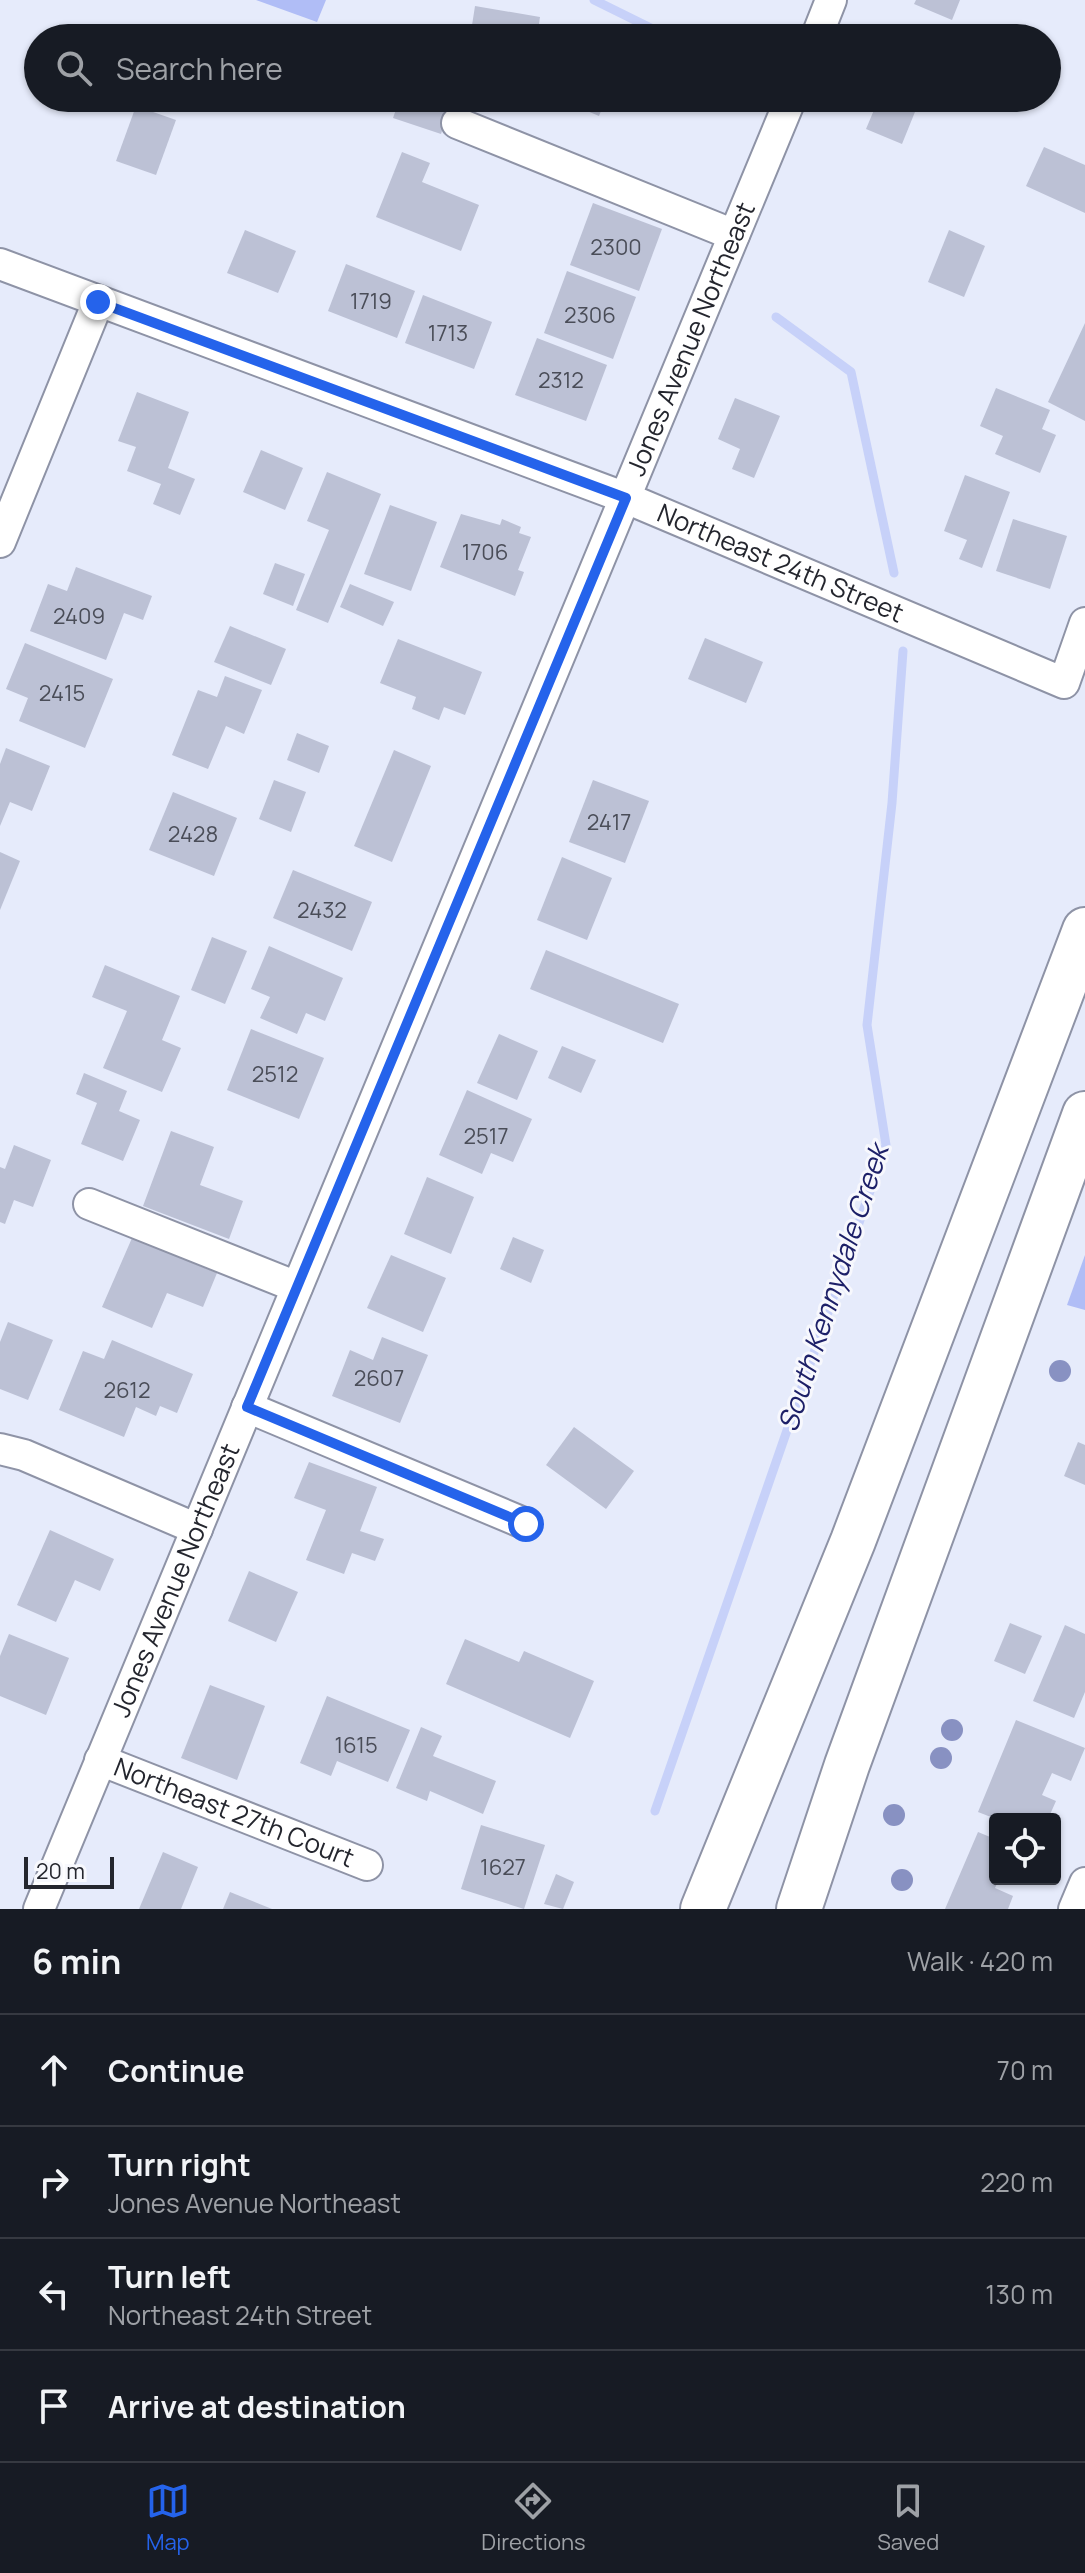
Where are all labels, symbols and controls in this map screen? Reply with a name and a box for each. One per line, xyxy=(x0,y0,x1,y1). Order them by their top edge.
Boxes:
search box xyxy=(24,24,1061,112)
icon: search xyxy=(52,46,96,90)
text: Search here xyxy=(116,48,283,89)
street label: Jones Avenue Northeast xyxy=(617,196,763,481)
house number: 2300 xyxy=(590,232,642,262)
route end xyxy=(80,284,116,320)
house number: 1719 xyxy=(350,286,392,316)
house number: 2306 xyxy=(564,300,616,330)
house number: 1713 xyxy=(428,318,468,348)
house number: 2312 xyxy=(538,365,584,395)
street label: Northeast 24th Street xyxy=(652,494,910,630)
house number: 1706 xyxy=(462,537,508,567)
house number: 2409 xyxy=(53,601,105,631)
house number: 2415 xyxy=(39,678,85,708)
house number: 2417 xyxy=(587,807,631,837)
house number: 2428 xyxy=(168,819,218,849)
house number: 2432 xyxy=(297,895,347,925)
house number: 2512 xyxy=(252,1059,298,1089)
house number: 2517 xyxy=(464,1121,508,1151)
water label: South Kennydale Creek xyxy=(768,1136,898,1436)
house number: 2607 xyxy=(354,1363,404,1393)
house number: 2612 xyxy=(104,1375,150,1405)
street label: Jones Avenue Northeast xyxy=(102,1438,247,1722)
route start xyxy=(508,1506,544,1542)
house number: 1615 xyxy=(334,1730,378,1760)
street label: Northeast 27th Court xyxy=(109,1748,360,1875)
map controls xyxy=(989,1813,1061,1885)
button: locate xyxy=(989,1813,1061,1885)
house number: 1627 xyxy=(480,1852,526,1882)
scale bar xyxy=(24,1853,114,1889)
text: 20 m xyxy=(36,1856,85,1886)
text: 6 min xyxy=(32,1938,121,1984)
text: Walk · 420 m xyxy=(907,1943,1053,1979)
icon: ahead xyxy=(32,2048,76,2092)
text: Continue xyxy=(108,2050,244,2091)
text: 70 m xyxy=(997,2052,1053,2088)
text: Turn right xyxy=(108,2144,251,2185)
icon: right xyxy=(32,2160,76,2204)
text: 220 m xyxy=(980,2164,1053,2200)
text: Jones Avenue Northeast xyxy=(108,2185,401,2221)
text: Turn left xyxy=(108,2256,231,2297)
icon: left xyxy=(32,2272,76,2316)
text: 130 m xyxy=(985,2276,1053,2312)
text: Northeast 24th Street xyxy=(108,2297,372,2333)
icon: arrive xyxy=(32,2384,76,2428)
text: Arrive at destination xyxy=(108,2386,406,2427)
tab: Map xyxy=(146,2479,190,2557)
tab: Directions xyxy=(481,2479,586,2557)
tab: Saved xyxy=(877,2479,939,2557)

